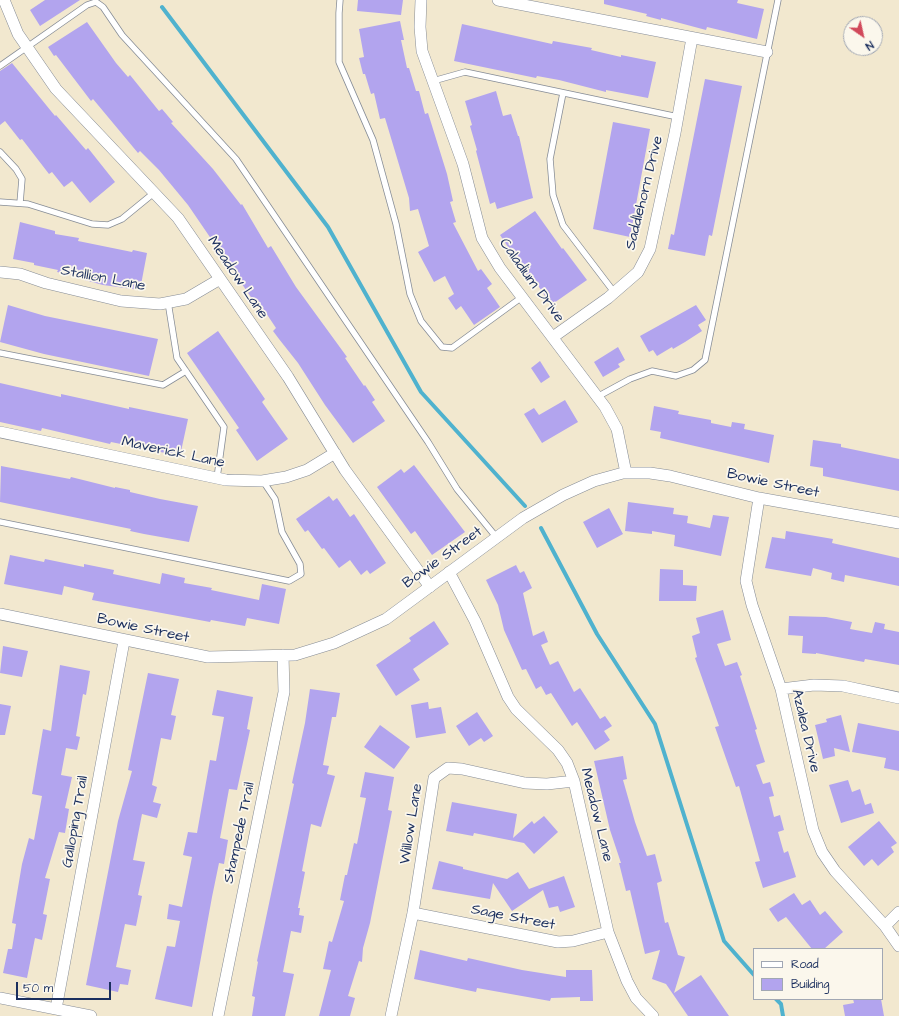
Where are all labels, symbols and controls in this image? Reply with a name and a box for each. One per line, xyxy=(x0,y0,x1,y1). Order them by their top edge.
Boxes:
north arrow xyxy=(843,16,883,56)
text: N xyxy=(862,37,876,54)
street label: Saddlehorn Drive xyxy=(622,134,668,252)
street label: Meadow Lane xyxy=(203,233,271,323)
street label: Caladium Drive xyxy=(494,235,568,327)
street label: Stallion Lane xyxy=(59,262,147,296)
street label: Maverick Lane xyxy=(120,433,226,473)
street label: Bowie Street xyxy=(725,465,821,503)
street label: Bowie Street xyxy=(400,523,486,593)
street label: Bowie Street xyxy=(95,610,191,648)
street label: Azalea Drive xyxy=(787,688,823,774)
street label: Meadow Lane xyxy=(576,766,616,864)
street label: Galloping Trail xyxy=(59,775,93,869)
street label: Stampede Trail xyxy=(220,781,260,885)
street label: Willow Lane xyxy=(397,782,427,866)
street label: Sage Street xyxy=(469,901,557,935)
legend xyxy=(753,948,883,1000)
text: Road xyxy=(791,956,819,973)
scale bar xyxy=(18,974,113,1000)
text: Building xyxy=(791,976,829,993)
text: 50 m xyxy=(23,980,53,997)

